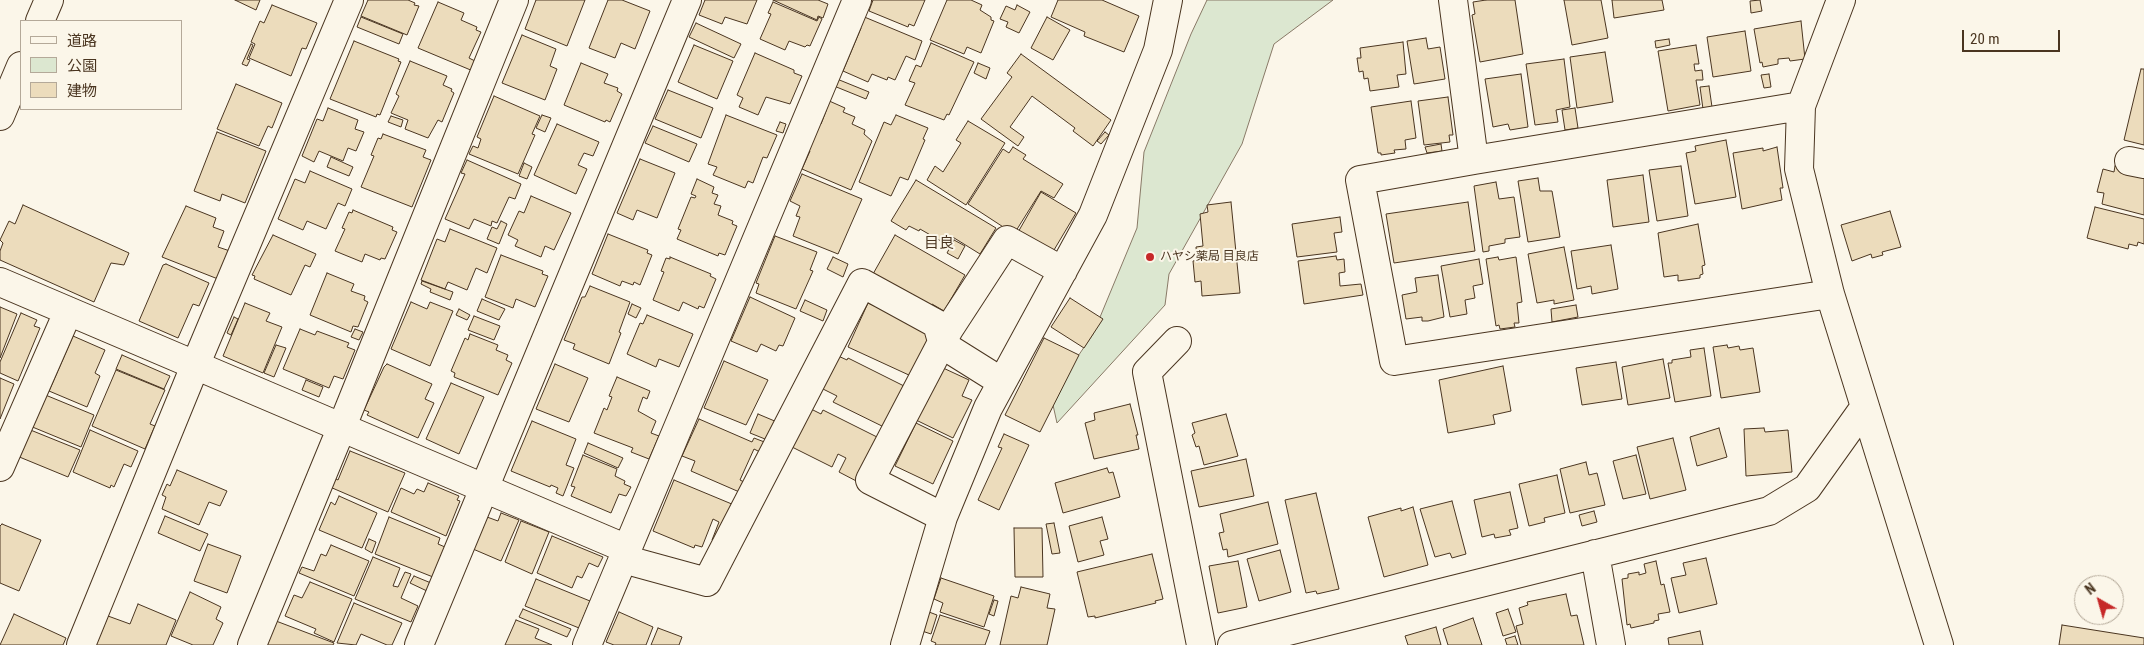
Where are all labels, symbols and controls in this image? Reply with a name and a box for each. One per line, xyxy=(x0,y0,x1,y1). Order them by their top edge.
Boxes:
legend xyxy=(20,20,182,110)
scale bar xyxy=(1964,20,2062,52)
text: 20 m xyxy=(1970,30,2000,48)
text: 道路 xyxy=(67,32,97,50)
text: 公園 xyxy=(67,57,97,75)
text: 建物 xyxy=(67,82,97,100)
district label: 目良 xyxy=(924,235,954,253)
place label: ハヤシ薬局 目良店 xyxy=(1160,250,1259,264)
marker: ハヤシ薬局 目良店 xyxy=(1144,251,1156,263)
north arrow xyxy=(2074,575,2124,625)
text: N xyxy=(2082,580,2099,598)

